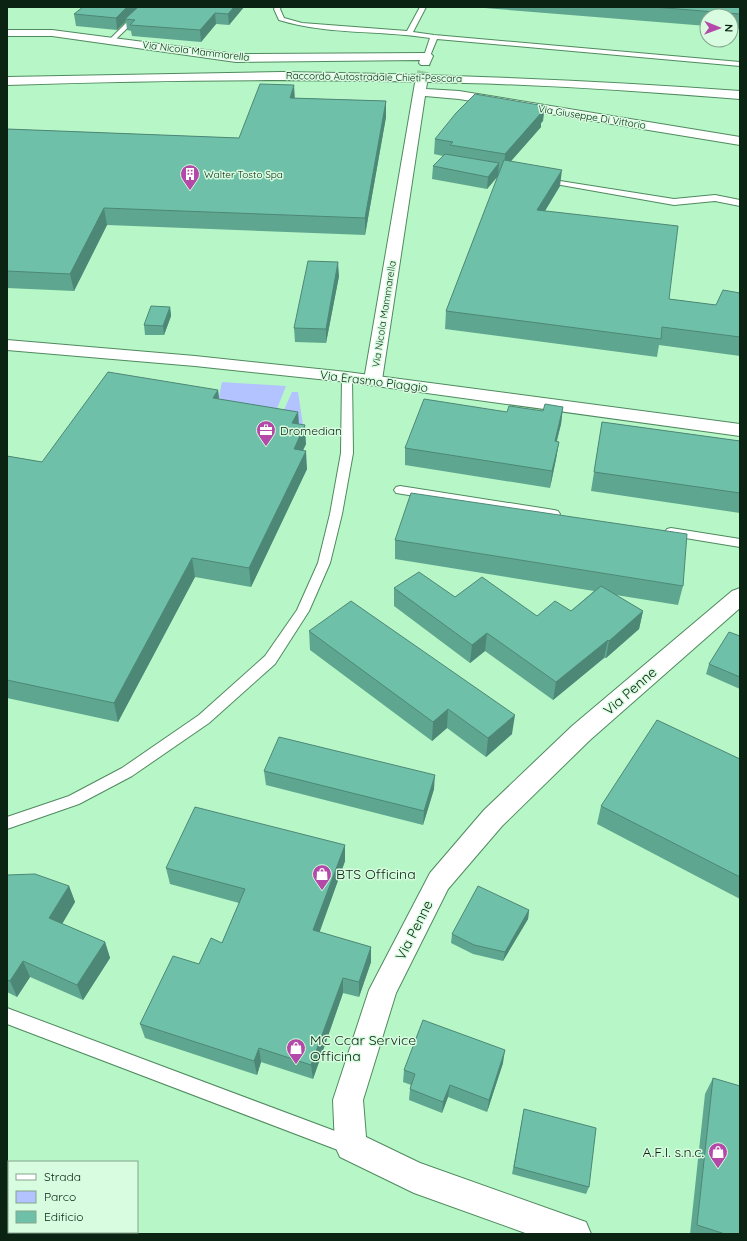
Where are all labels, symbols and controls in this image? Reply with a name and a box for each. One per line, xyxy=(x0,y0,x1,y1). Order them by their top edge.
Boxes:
north arrow xyxy=(699,8,739,48)
text: N xyxy=(722,24,736,32)
street label: Via Nicola Mammarella xyxy=(142,38,250,64)
street label: Raccordo Autostradale Chieti-Pescara xyxy=(286,69,462,85)
street label: Via Giuseppe Di Vittorio xyxy=(537,102,647,132)
building icon: Walter Tosto Spa xyxy=(179,163,201,191)
place label: Walter Tosto Spa xyxy=(204,168,283,181)
street label: Via Nicola Mammarella xyxy=(369,260,399,368)
street label: Via Erasmo Piaggio xyxy=(319,367,429,395)
office icon: Dromedian xyxy=(255,419,277,447)
place label: Dromedian xyxy=(280,423,342,438)
street label: Via Penne xyxy=(600,663,660,719)
shop icon: BTS Officina xyxy=(311,863,333,891)
place label: BTS Officina xyxy=(336,865,416,883)
street label: Via Penne xyxy=(391,897,437,963)
place label: MC Ccar Service Officina xyxy=(310,1031,416,1065)
shop icon: MC Ccar Service Officina xyxy=(285,1037,307,1065)
shop icon: A.F.I. s.n.c. xyxy=(707,1141,729,1169)
place label: A.F.I. s.n.c. xyxy=(643,1143,704,1161)
legend xyxy=(8,1161,138,1233)
text: Strada xyxy=(44,1169,81,1184)
text: Parco xyxy=(44,1189,76,1204)
text: Edificio xyxy=(44,1209,84,1224)

